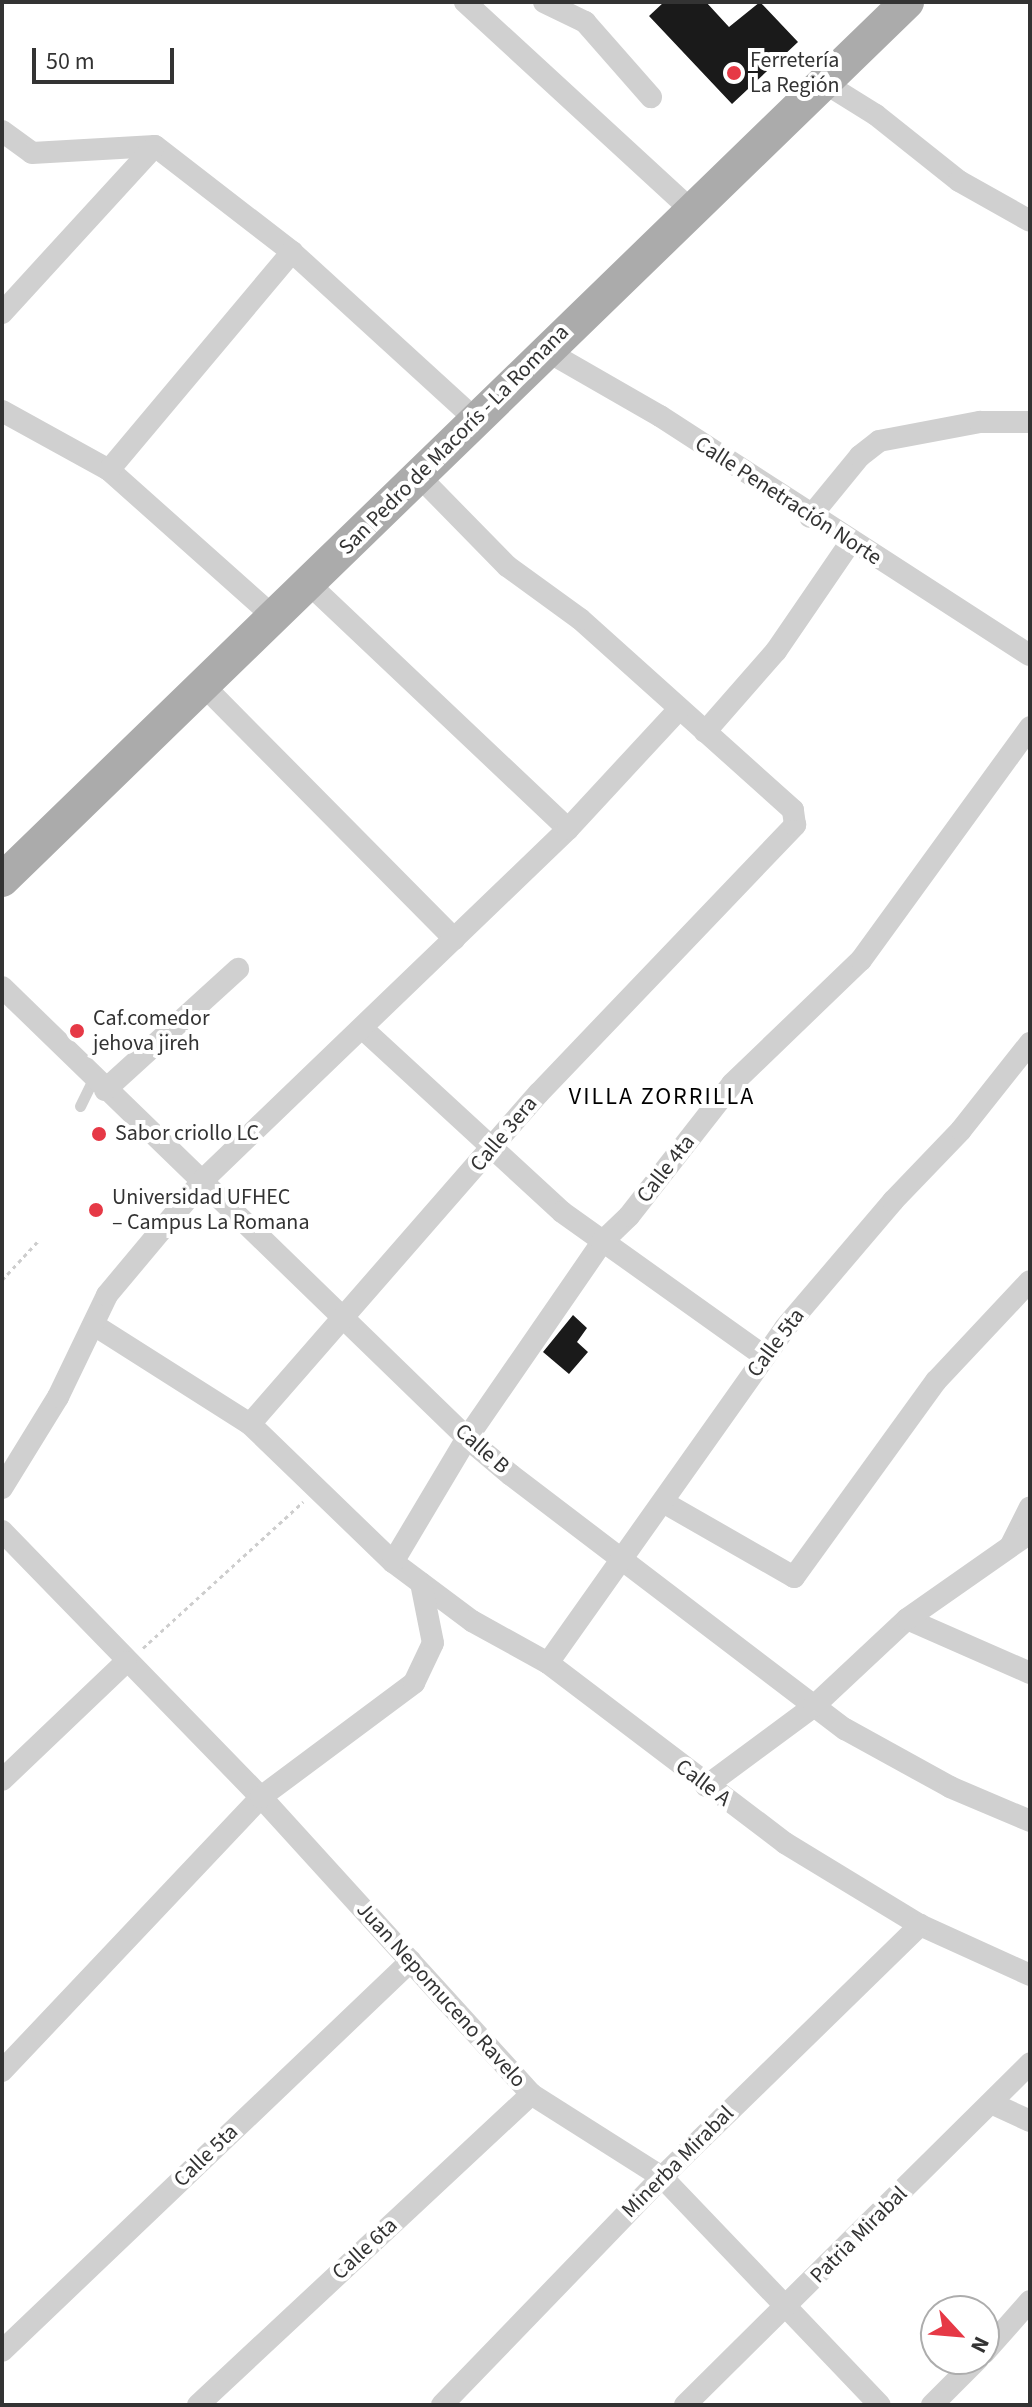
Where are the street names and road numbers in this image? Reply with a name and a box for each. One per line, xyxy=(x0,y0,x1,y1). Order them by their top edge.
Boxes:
street label: San Pedro de Macorís - La Romana xyxy=(333,319,575,561)
street label: Calle Penetración Norte xyxy=(690,431,886,571)
street label: Calle 3era xyxy=(465,1091,543,1177)
street label: Calle 4ta xyxy=(631,1130,701,1208)
street label: Calle 5ta xyxy=(742,1303,810,1383)
street label: Calle B xyxy=(450,1418,514,1480)
street label: Calle A xyxy=(670,1754,736,1812)
street label: Juan Nepomuceno Ravelo xyxy=(351,1897,531,2093)
street label: Minerba Mirabal xyxy=(617,2101,739,2223)
street label: Calle 5ta xyxy=(168,2119,244,2193)
street label: Patria Mirabal xyxy=(805,2181,913,2289)
street label: Calle 6ta xyxy=(327,2212,403,2286)

